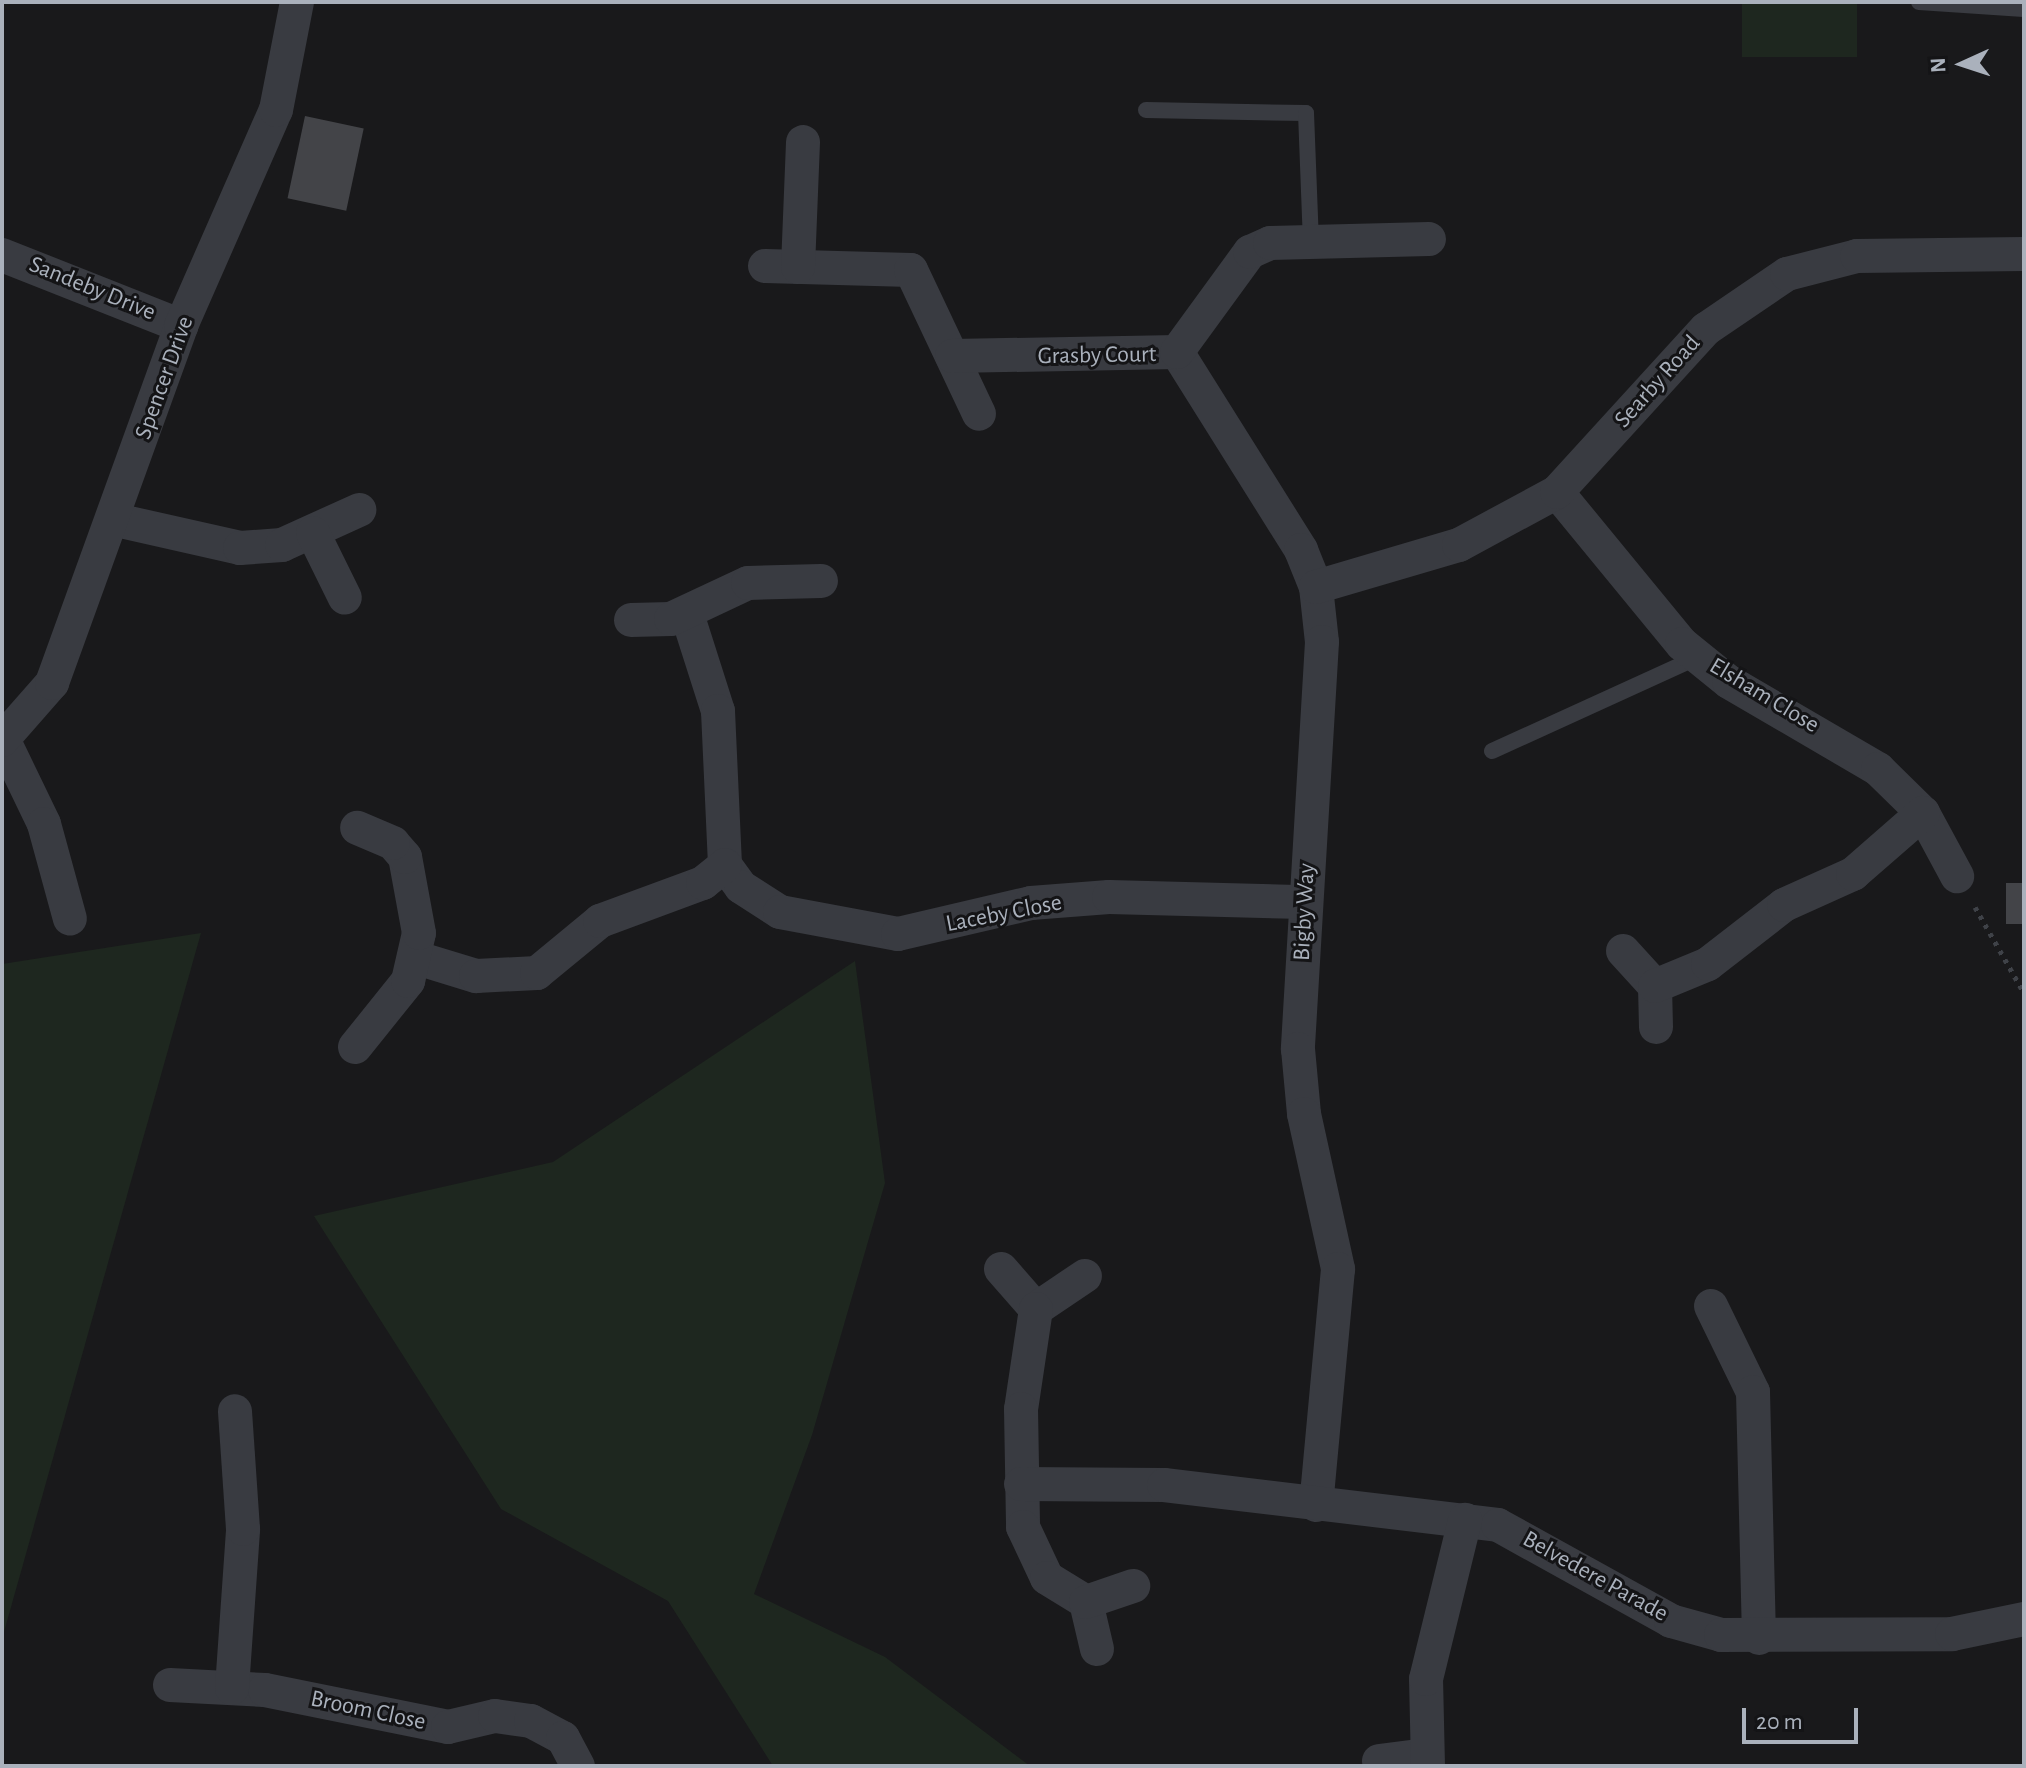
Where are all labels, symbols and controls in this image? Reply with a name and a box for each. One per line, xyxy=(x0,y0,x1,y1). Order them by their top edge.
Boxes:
north arrow xyxy=(1922,24,2002,104)
text: N xyxy=(1927,57,1949,73)
street label: Sandeby Drive xyxy=(25,251,159,327)
street label: Spencer Drive xyxy=(129,312,201,444)
street label: Searby Road xyxy=(1609,330,1707,434)
street label: Grasby Court xyxy=(1037,341,1157,371)
street label: Elsham Close xyxy=(1704,652,1824,740)
street label: Bigby Way xyxy=(1288,862,1322,962)
street label: Laceby Close xyxy=(943,889,1065,939)
street label: Belvedere Parade xyxy=(1517,1525,1673,1629)
street label: Broom Close xyxy=(308,1685,428,1737)
scale bar xyxy=(1746,1692,1862,1742)
text: 20 m xyxy=(1756,1710,1803,1734)

